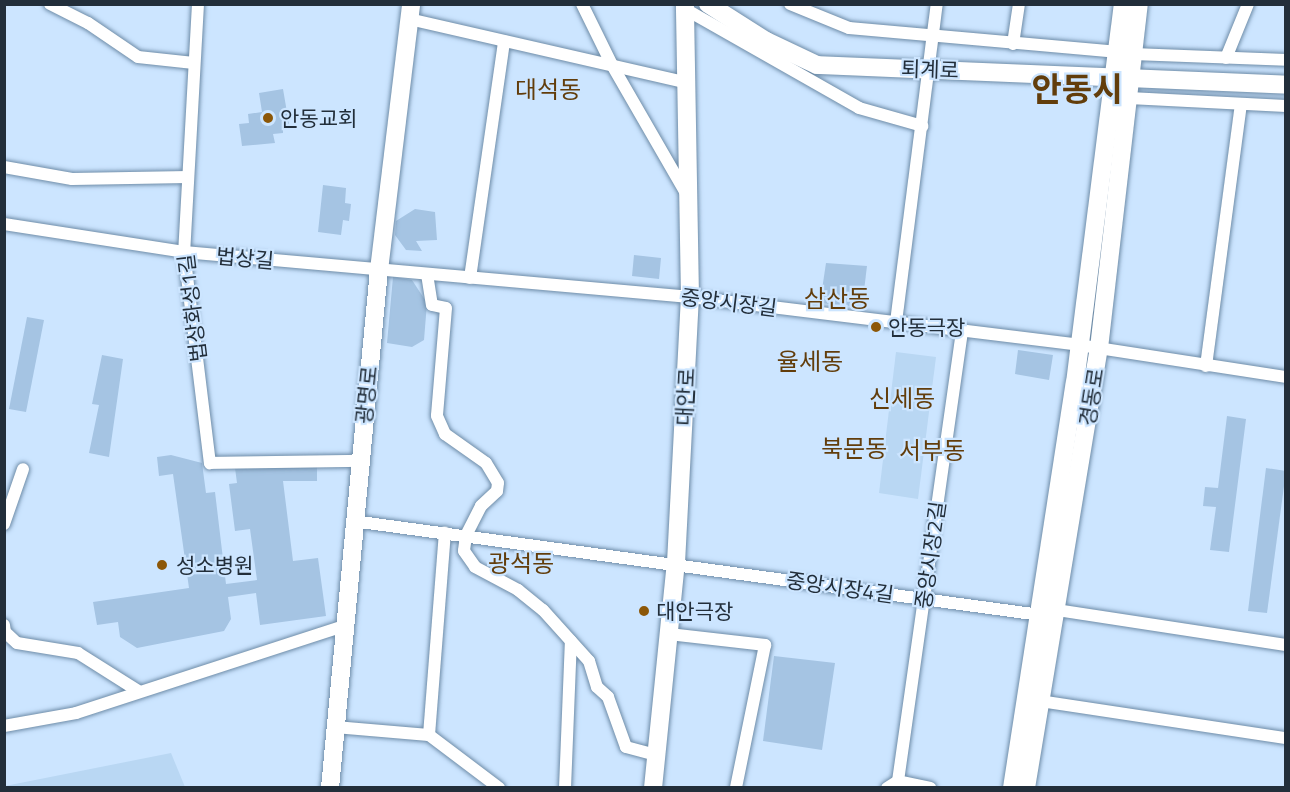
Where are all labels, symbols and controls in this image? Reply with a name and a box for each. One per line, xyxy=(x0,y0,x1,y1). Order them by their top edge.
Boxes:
street label: 퇴계로 xyxy=(901,55,959,83)
district label: 안동시 xyxy=(1031,70,1123,110)
district label: 대석동 xyxy=(515,76,581,104)
place label: 안동교회 xyxy=(280,105,357,131)
marker: 안동교회 xyxy=(261,111,275,125)
street label: 법상길 xyxy=(215,243,275,273)
street label: 법상화성1길 xyxy=(173,253,211,363)
street label: 중앙시장길 xyxy=(680,284,778,320)
district label: 삼산동 xyxy=(804,285,870,313)
place label: 안동극장 xyxy=(888,314,965,340)
marker: 안동극장 xyxy=(869,320,883,334)
district label: 율세동 xyxy=(777,348,843,376)
street label: 광명로 xyxy=(350,365,382,425)
street label: 경동로 xyxy=(1074,366,1108,428)
street label: 대안로 xyxy=(671,367,699,427)
district label: 신세동 xyxy=(869,385,935,413)
district label: 북문동 xyxy=(821,435,887,463)
district label: 서부동 xyxy=(899,437,965,465)
street label: 중앙시장2길 xyxy=(910,500,950,610)
district label: 광석동 xyxy=(488,550,554,578)
place label: 성소병원 xyxy=(176,552,253,578)
marker: 성소병원 xyxy=(153,556,171,574)
street label: 중앙시장4길 xyxy=(785,567,895,607)
place label: 대안극장 xyxy=(656,598,733,624)
marker: 대안극장 xyxy=(637,604,651,618)

